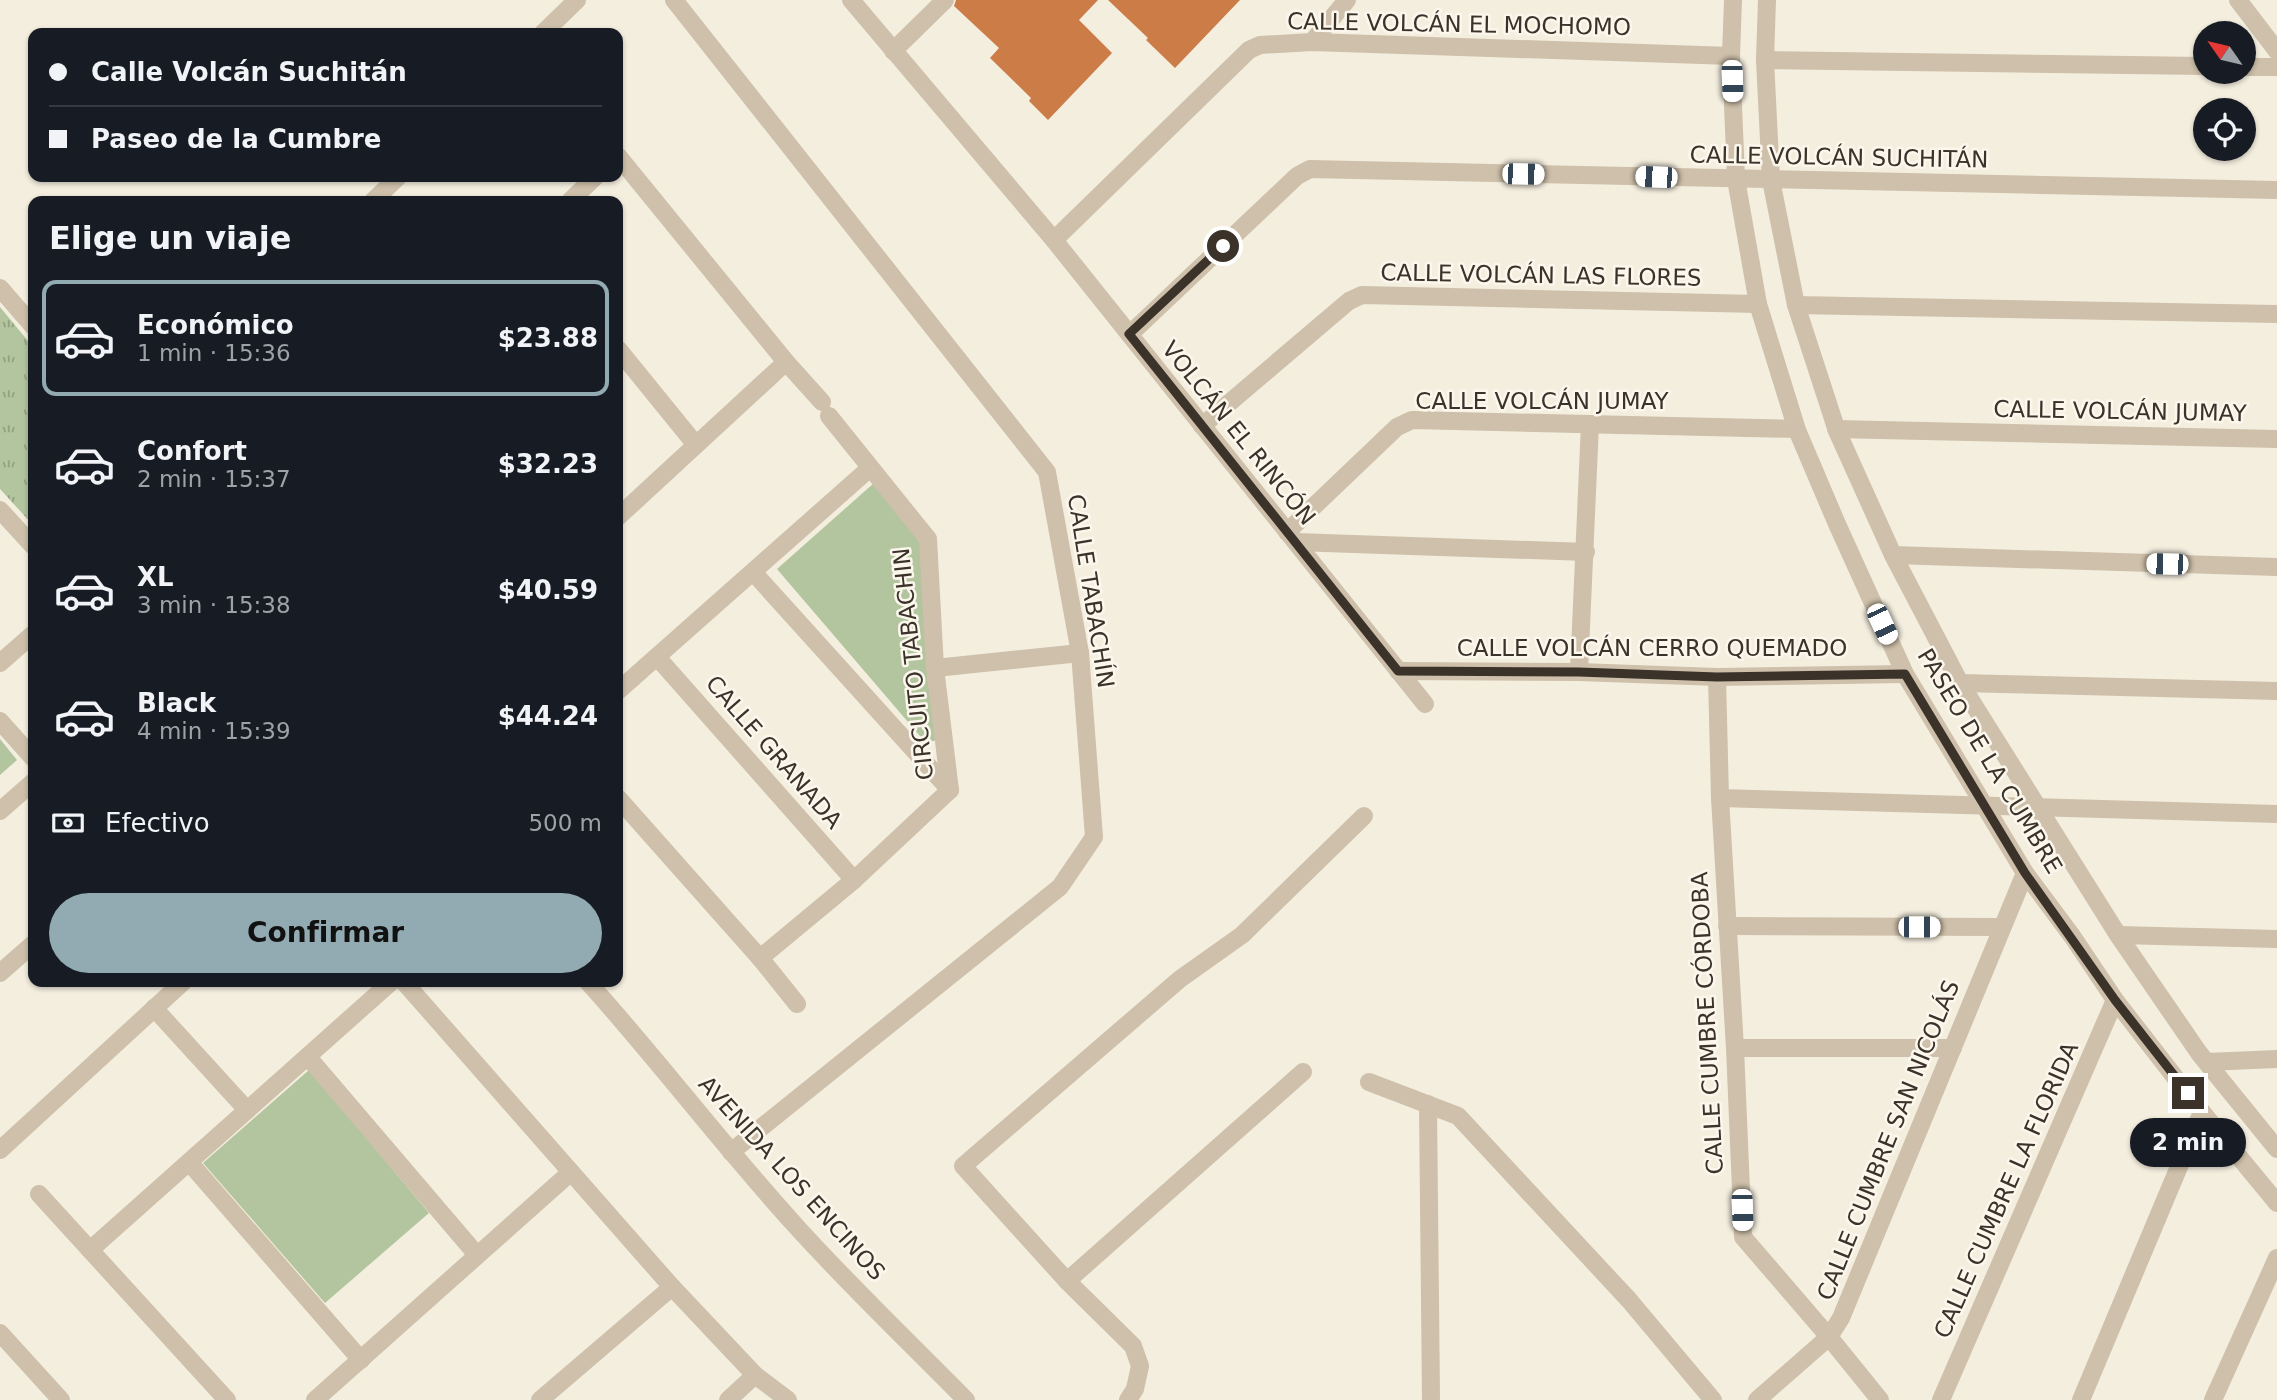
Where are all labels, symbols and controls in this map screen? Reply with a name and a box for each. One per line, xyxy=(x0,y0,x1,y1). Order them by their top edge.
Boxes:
street label: CALLE VOLCÁN EL MOCHOMO xyxy=(1287,7,1631,40)
north arrow xyxy=(2193,21,2256,84)
map controls xyxy=(2193,21,2256,161)
text: Calle Volcán Suchitán xyxy=(91,57,407,87)
car xyxy=(1721,60,1744,102)
button: locate xyxy=(2193,98,2256,161)
text: Paseo de la Cumbre xyxy=(91,124,381,154)
street label: CALLE VOLCÁN SUCHITÁN xyxy=(1689,140,1989,173)
car xyxy=(1502,163,1545,185)
car xyxy=(1635,166,1678,188)
text: Elige un viaje xyxy=(49,219,291,257)
route start xyxy=(1207,230,1239,262)
street label: CALLE VOLCÁN LAS FLORES xyxy=(1380,258,1702,291)
icon: car xyxy=(53,307,116,370)
text: Económico xyxy=(137,310,294,340)
text: $23.88 xyxy=(498,323,598,353)
street label: VOLCÁN EL RINCÓN xyxy=(1157,335,1322,530)
text: 1 min · 15:36 xyxy=(137,340,291,366)
street label: CALLE VOLCÁN JUMAY xyxy=(1415,387,1670,414)
street label: CALLE VOLCÁN JUMAY xyxy=(1993,395,2248,426)
icon: car xyxy=(53,433,116,496)
text: Confort xyxy=(137,436,247,466)
text: $32.23 xyxy=(498,449,598,479)
text: 2 min · 15:37 xyxy=(137,466,291,492)
street label: CALLE TABACHÍN xyxy=(1063,492,1120,690)
street label: CIRCUITO TABACHIN xyxy=(888,547,938,781)
car xyxy=(2146,553,2189,575)
icon: car xyxy=(53,559,116,622)
text: XL xyxy=(137,562,174,592)
text: $40.59 xyxy=(498,575,598,605)
text: 3 min · 15:38 xyxy=(137,592,291,618)
car xyxy=(1864,601,1901,647)
street label: CALLE VOLCÁN CERRO QUEMADO xyxy=(1457,634,1847,661)
street label: PASEO DE LA CUMBRE xyxy=(1913,644,2067,878)
street label: CALLE GRANADA xyxy=(701,670,848,834)
icon: car xyxy=(53,685,116,748)
text: Black xyxy=(137,688,216,718)
text: $44.24 xyxy=(498,701,598,731)
text: 4 min · 15:39 xyxy=(137,718,291,744)
icon: cash xyxy=(49,804,87,842)
text: Efectivo xyxy=(105,808,210,838)
text: 500 m xyxy=(528,810,602,836)
street label: CALLE CUMBRE CÓRDOBA xyxy=(1685,871,1728,1175)
button: Confirmar xyxy=(49,893,602,973)
car xyxy=(1899,917,1941,938)
street label: CALLE CUMBRE SAN NICOLÁS xyxy=(1811,976,1964,1304)
street label: CALLE CUMBRE LA FLORIDA xyxy=(1929,1038,2083,1342)
street label: AVENIDA LOS ENCINOS xyxy=(694,1071,890,1285)
route end xyxy=(2172,1077,2204,1109)
callout: 2 min xyxy=(2130,1118,2246,1166)
text: 2 min xyxy=(2152,1129,2224,1155)
car xyxy=(1731,1189,1754,1231)

